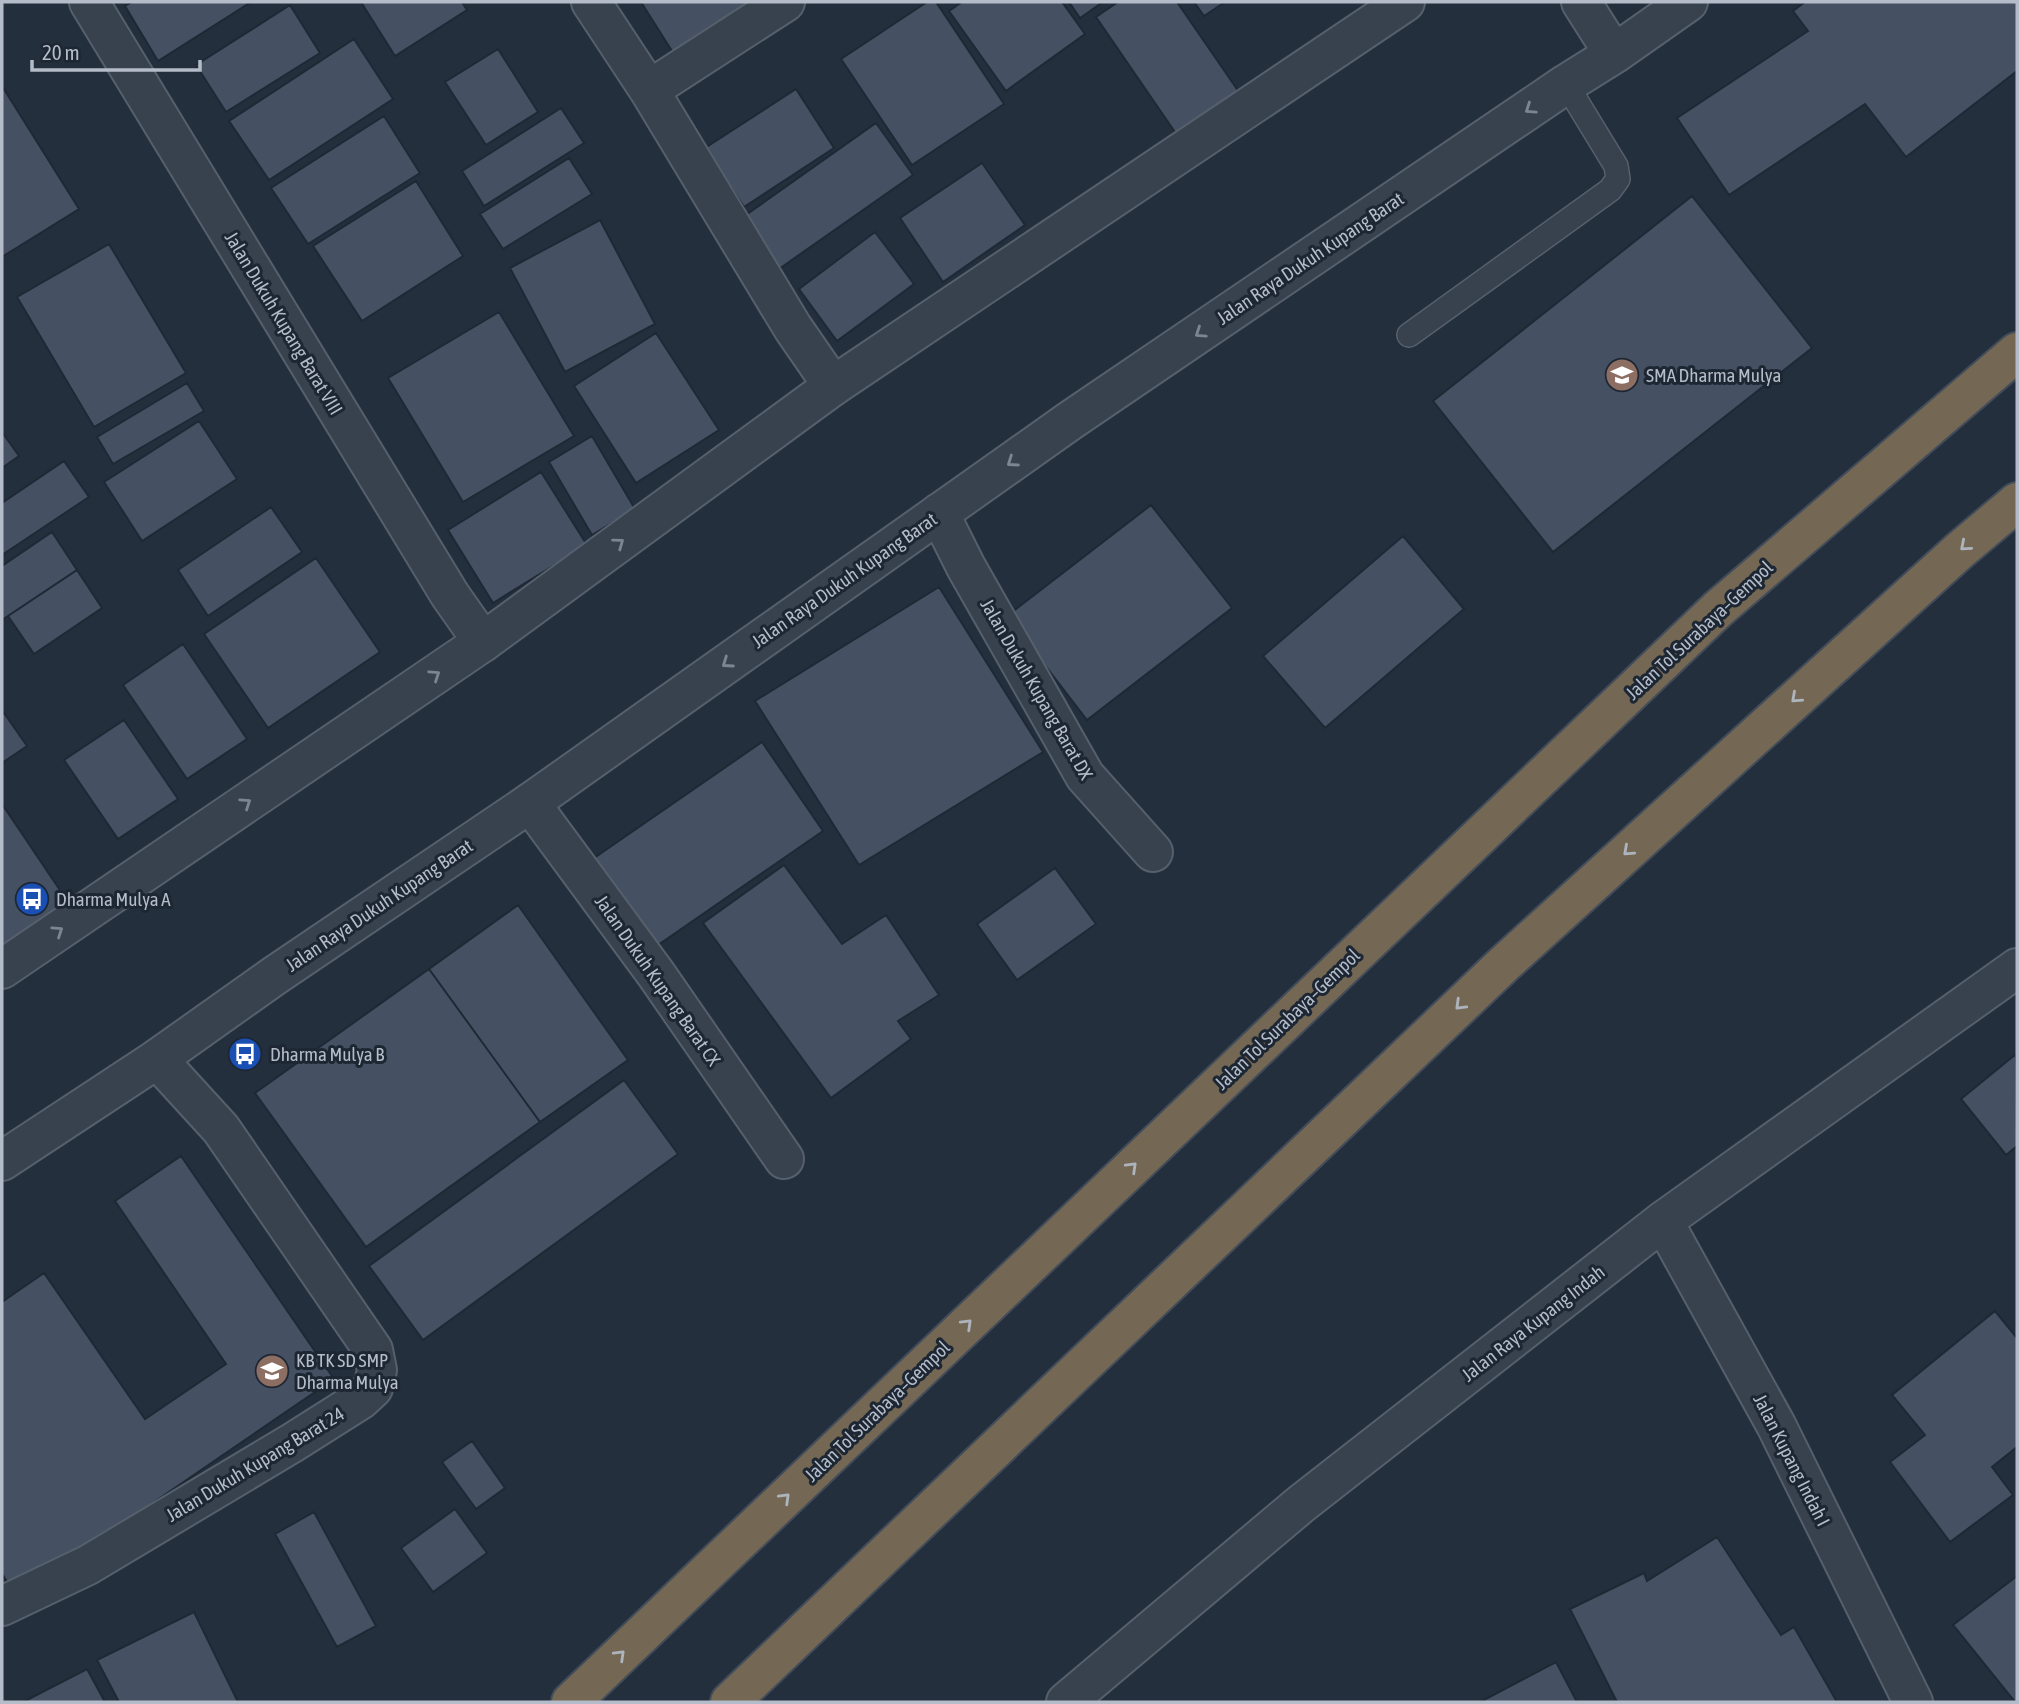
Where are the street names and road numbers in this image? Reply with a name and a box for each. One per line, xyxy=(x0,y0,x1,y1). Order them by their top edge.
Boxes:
street label: Jalan Raya Dukuh Kupang Barat xyxy=(1212,187,1408,329)
street label: Jalan Dukuh Kupang Barat VIII xyxy=(221,227,347,419)
street label: Jalan Raya Dukuh Kupang Barat xyxy=(747,508,941,652)
street label: Jalan Tol Surabaya–Gempol xyxy=(1621,556,1777,704)
street label: Jalan Dukuh Kupang Barat DX xyxy=(976,595,1098,784)
street label: Jalan Raya Dukuh Kupang Barat xyxy=(281,834,477,976)
street label: Jalan Dukuh Kupang Barat CX xyxy=(591,891,725,1070)
street label: Jalan Tol Surabaya–Gempol xyxy=(1210,944,1364,1094)
street label: Jalan Raya Kupang Indah xyxy=(1457,1260,1609,1386)
street label: Jalan Tol Surabaya–Gempol xyxy=(800,1336,954,1486)
street label: Jalan Kupang Indah I xyxy=(1749,1390,1835,1530)
street label: Jalan Dukuh Kupang Barat 24 xyxy=(162,1402,348,1526)

